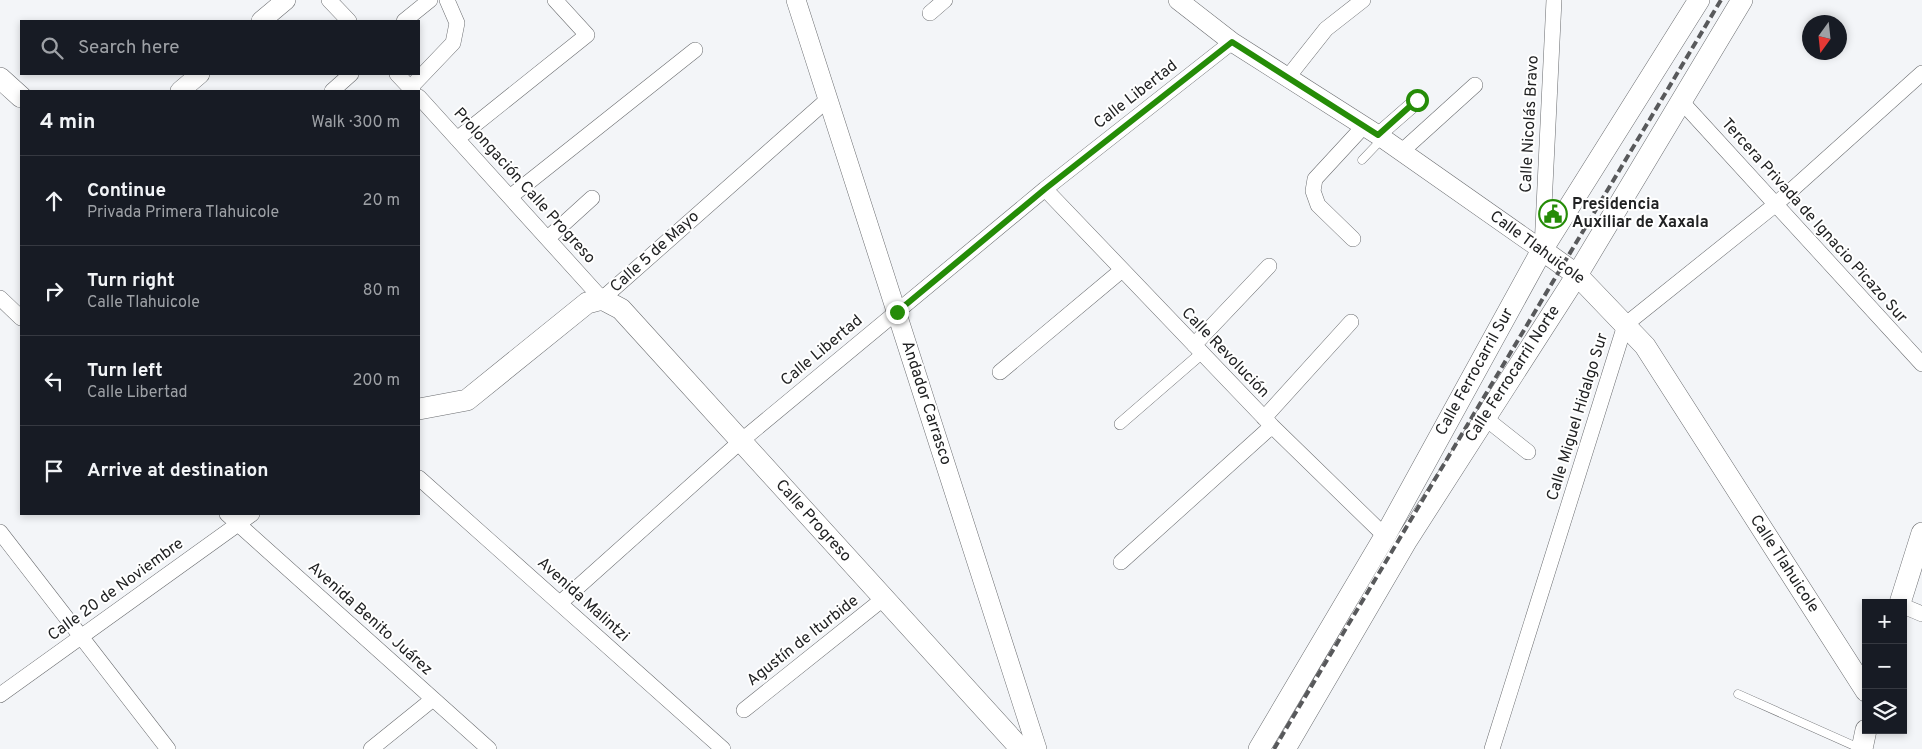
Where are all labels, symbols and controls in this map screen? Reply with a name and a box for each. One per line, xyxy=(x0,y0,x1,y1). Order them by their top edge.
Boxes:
north arrow xyxy=(1802,15,1847,60)
search box xyxy=(20,20,420,75)
icon: search xyxy=(38,34,66,62)
text: Search here xyxy=(78,36,180,60)
street label: Calle Nicolás Bravo xyxy=(1516,55,1544,193)
street label: Calle Libertad xyxy=(1090,56,1182,134)
route start xyxy=(1406,89,1429,112)
street label: Prolongación Calle Progreso xyxy=(449,104,599,268)
text: 4 min xyxy=(40,109,96,136)
text: Walk · 300 m xyxy=(311,113,400,133)
street label: Tercera Privada de Ignacio Picazo Sur xyxy=(1717,114,1911,328)
text: Continue xyxy=(87,179,166,203)
icon: ahead xyxy=(40,187,68,215)
text: 20 m xyxy=(363,191,400,211)
place label: Presidencia Auxiliar de Xaxala xyxy=(1572,195,1709,233)
public building icon: Presidencia Auxiliar de Xaxala xyxy=(1538,199,1568,229)
text: Privada Primera Tlahuicole xyxy=(87,203,279,223)
street label: Calle 5 de Mayo xyxy=(606,207,704,297)
street label: Calle Tlahuicole xyxy=(1486,207,1588,289)
text: Turn right xyxy=(87,269,175,293)
icon: right xyxy=(40,277,68,305)
text: 80 m xyxy=(363,281,400,301)
text: Calle Tlahuicole xyxy=(87,293,200,313)
route end xyxy=(886,301,909,324)
street label: Calle Ferrocarril Norte xyxy=(1461,302,1565,446)
street label: Calle Revolución xyxy=(1177,304,1273,402)
street label: Calle Ferrocarril Sur xyxy=(1432,305,1518,439)
street label: Calle Libertad xyxy=(777,311,867,391)
street label: Calle Miguel Hidalgo Sur xyxy=(1543,331,1613,503)
street label: Andador Carrasco xyxy=(896,338,956,468)
text: Turn left xyxy=(87,359,163,383)
icon: left xyxy=(40,367,68,395)
text: 200 m xyxy=(352,371,400,391)
text: Calle Libertad xyxy=(87,383,188,403)
icon: arrive xyxy=(40,457,68,485)
text: Arrive at destination xyxy=(87,459,268,483)
street label: Calle Progreso xyxy=(771,476,855,566)
street label: Calle Tlahuicole xyxy=(1745,511,1823,617)
street label: Calle 20 de Noviembre xyxy=(44,534,188,646)
street label: Avenida Malintzi xyxy=(533,553,633,647)
street label: Avenida Benito Juárez xyxy=(304,558,436,680)
street label: Agustín de Iturbide xyxy=(743,591,863,691)
map controls xyxy=(1862,599,1907,734)
button: + xyxy=(1862,599,1907,644)
button: − xyxy=(1862,644,1907,689)
button: layers xyxy=(1862,689,1907,734)

